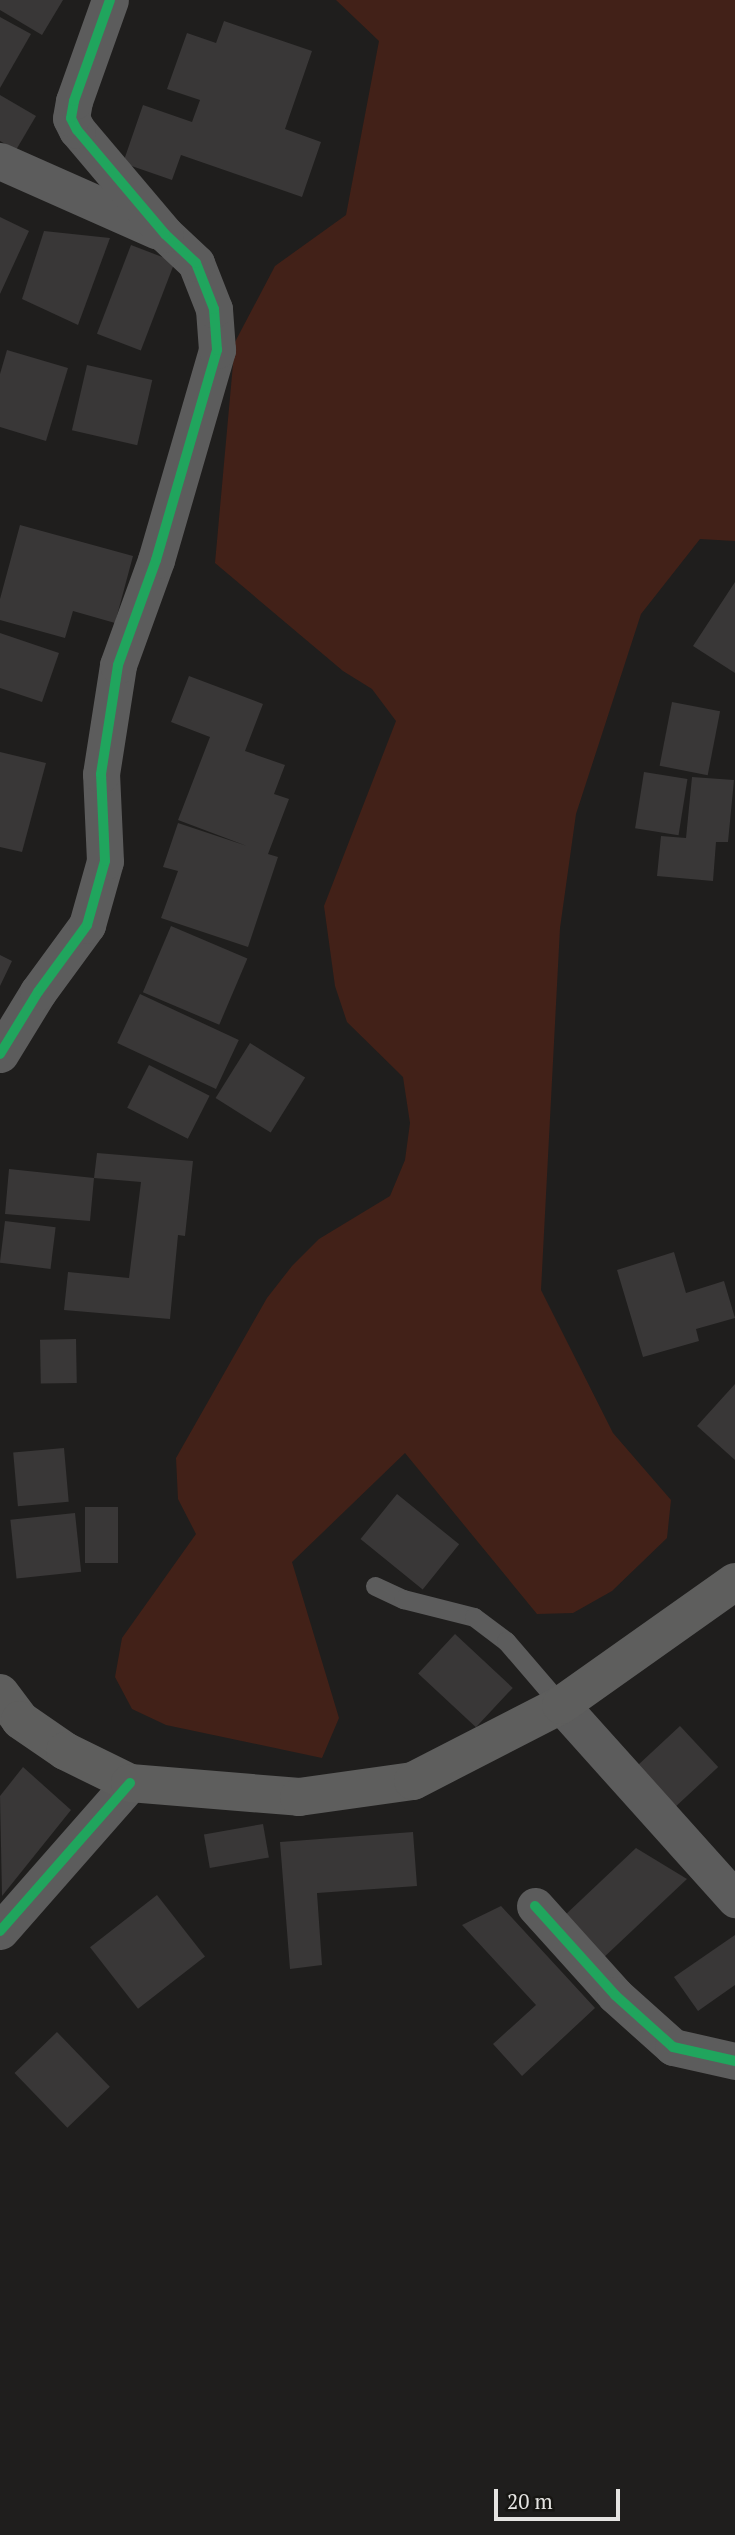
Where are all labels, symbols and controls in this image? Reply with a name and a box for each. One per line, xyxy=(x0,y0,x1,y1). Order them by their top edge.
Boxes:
scale bar xyxy=(497,2476,623,2520)
text: 20 m xyxy=(507,2487,553,2515)

